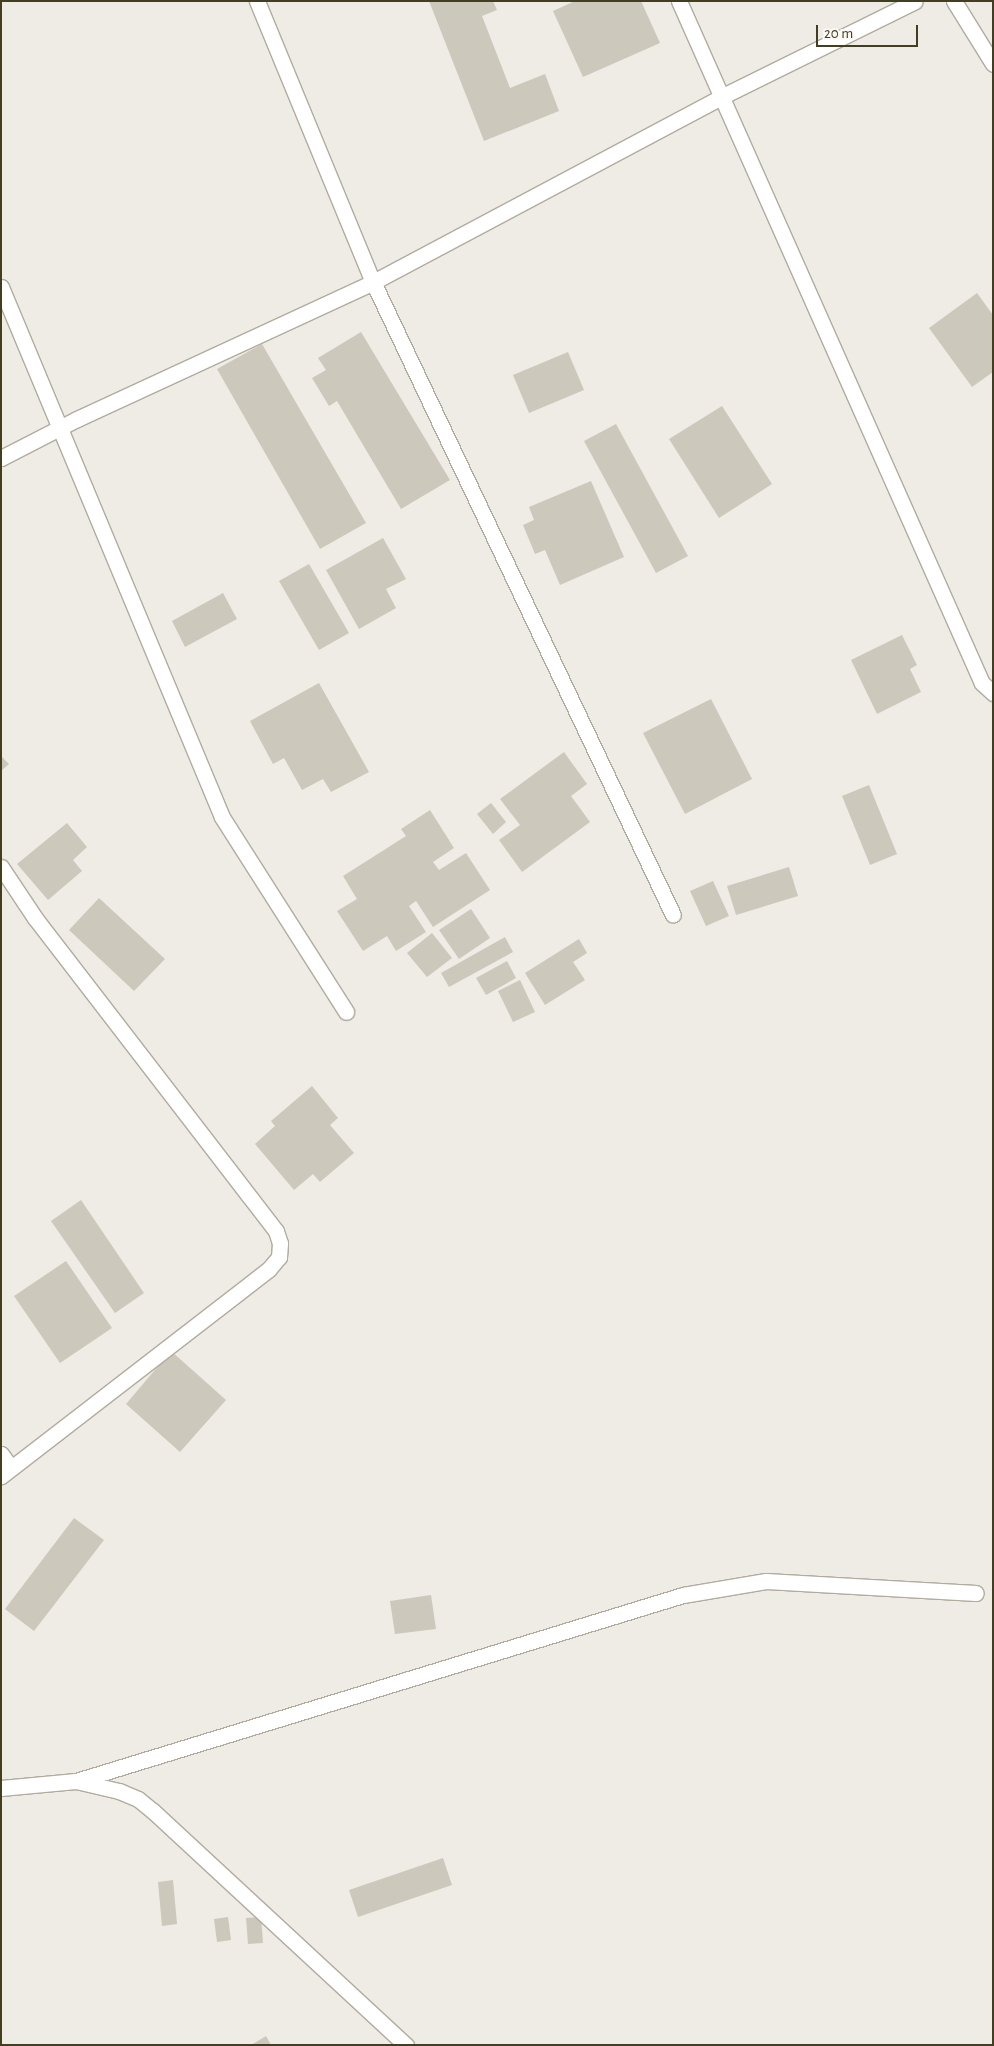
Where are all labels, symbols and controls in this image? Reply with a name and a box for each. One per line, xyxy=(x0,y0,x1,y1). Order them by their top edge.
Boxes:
scale bar xyxy=(819,15,922,47)
text: 20 m xyxy=(824,26,853,41)

